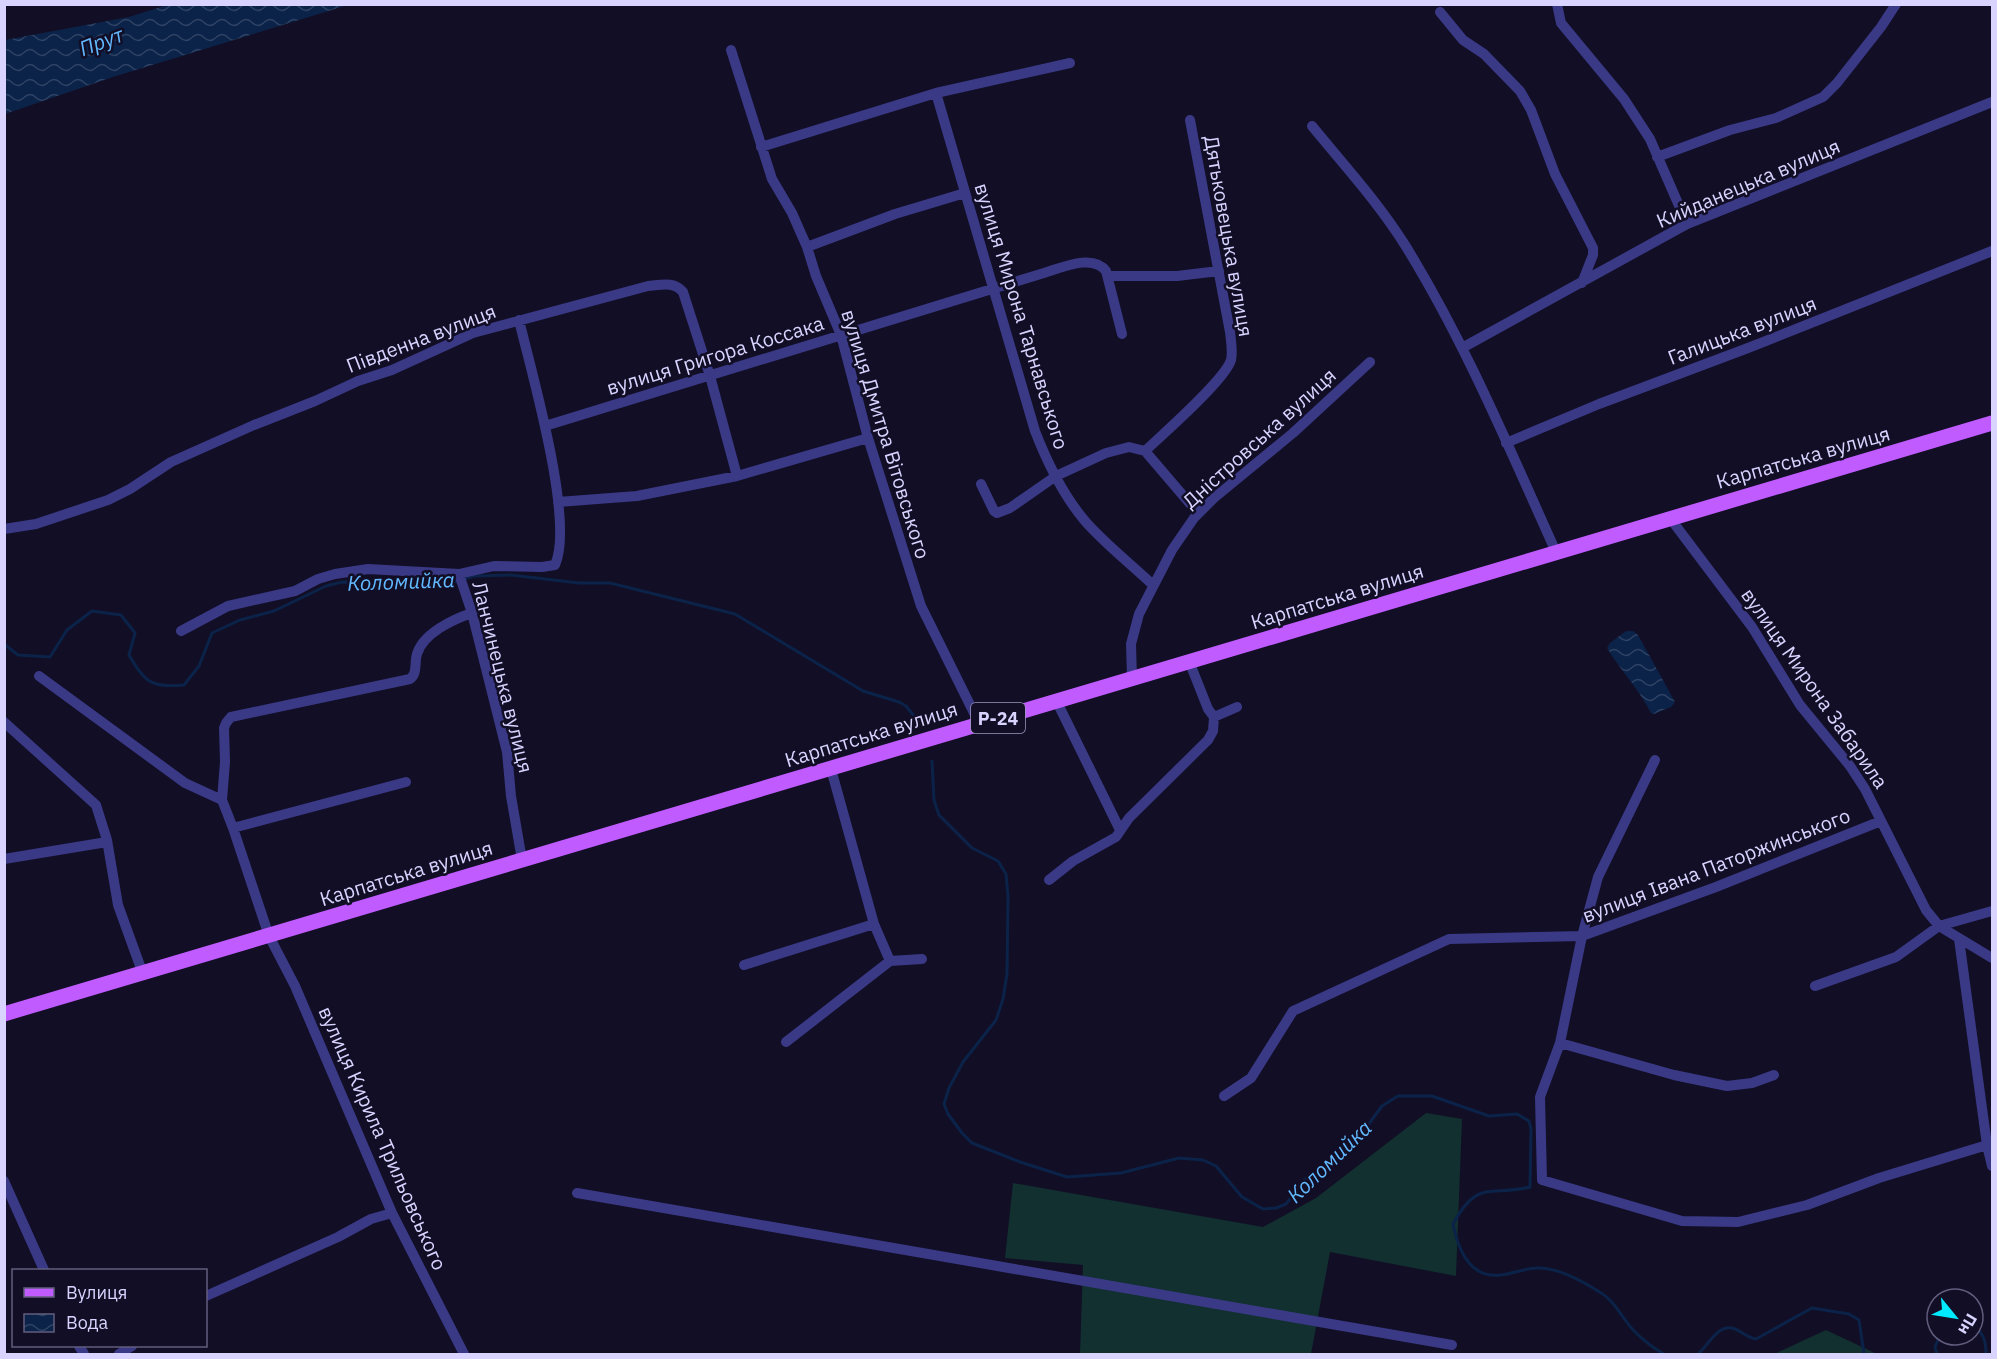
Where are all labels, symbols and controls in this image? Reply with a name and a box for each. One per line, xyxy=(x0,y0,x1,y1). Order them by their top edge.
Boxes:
water label: Прут xyxy=(75,19,129,62)
street label: Кийданецька вулиця xyxy=(1652,132,1844,234)
street label: Дятьковецька вулиця xyxy=(1198,133,1260,339)
street label: вулиця Мирона Тарнавського xyxy=(969,180,1075,452)
street label: Галицька вулиця xyxy=(1664,289,1820,371)
street label: Південна вулиця xyxy=(342,297,500,379)
street label: вулиця Дмитра Вітовського xyxy=(835,306,937,562)
street label: вулиця Григора Коссака xyxy=(603,309,827,401)
street label: Дністровська вулиця xyxy=(1176,362,1342,514)
street label: Карпатська вулиця xyxy=(1713,419,1893,495)
street label: Карпатська вулиця xyxy=(1247,557,1427,635)
water label: Коломийка xyxy=(347,565,455,597)
street label: Ланчинецька вулиця xyxy=(466,578,540,776)
street label: вулиця Мирона Забарила xyxy=(1735,582,1895,794)
street label: Карпатська вулиця xyxy=(781,695,961,773)
road number: Р-24 xyxy=(971,703,1025,733)
street label: вулиця Івана Паторжинського xyxy=(1578,801,1854,929)
street label: Карпатська вулиця xyxy=(316,834,496,912)
street label: вулиця Кирила Трильовського xyxy=(313,1002,453,1274)
water label: Коломийка xyxy=(1281,1114,1377,1208)
legend xyxy=(12,1269,207,1347)
text: Вулиця xyxy=(66,1281,127,1304)
north arrow xyxy=(1925,1287,1985,1347)
text: Пн xyxy=(1954,1310,1982,1339)
text: Вода xyxy=(66,1311,109,1334)

